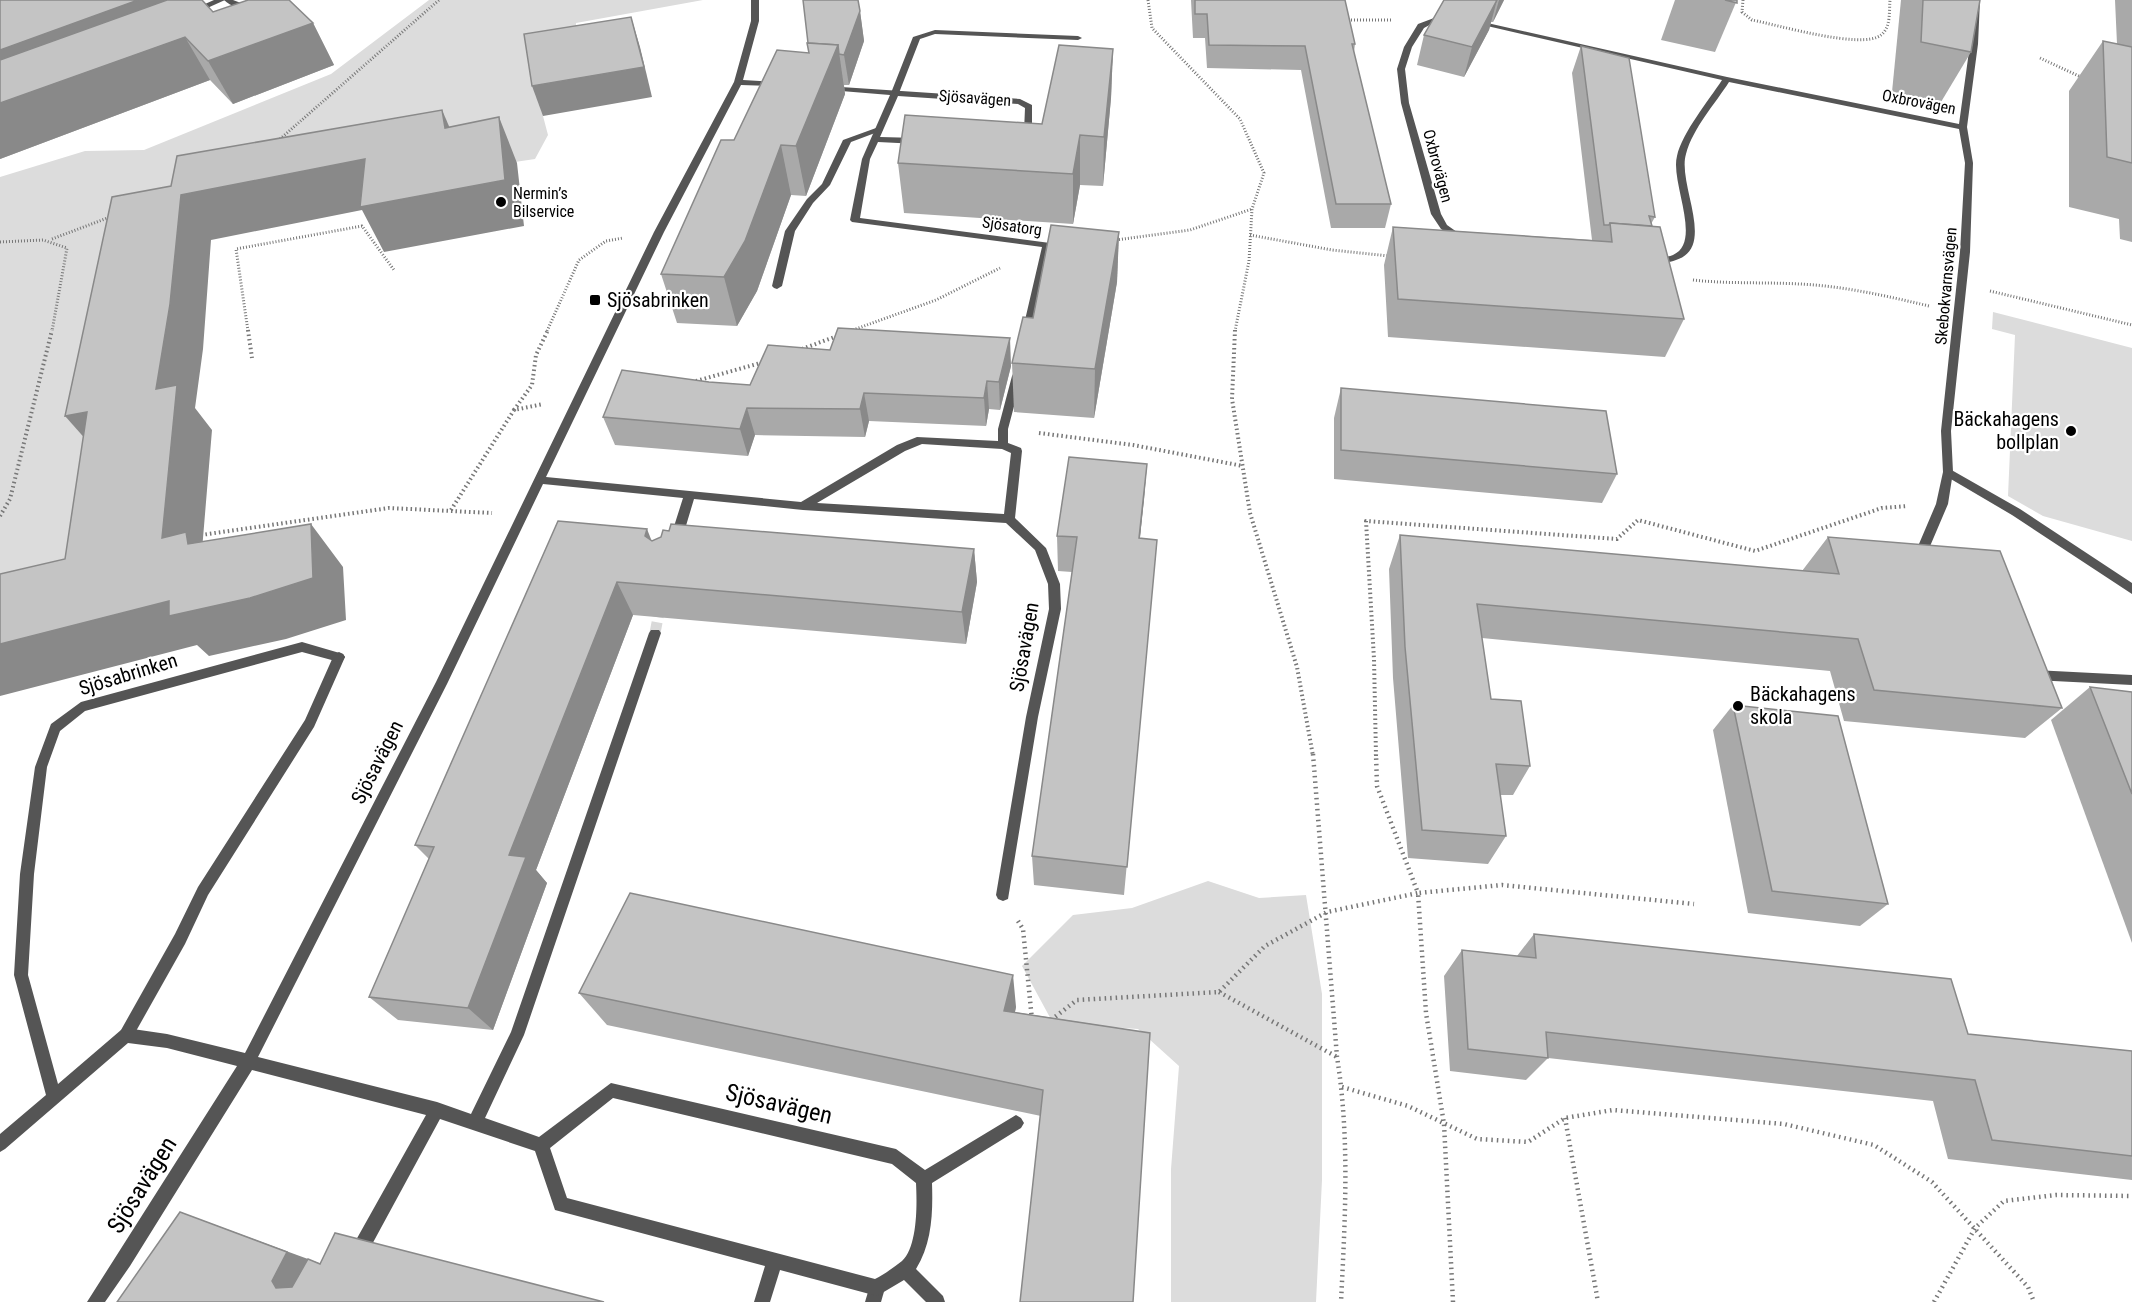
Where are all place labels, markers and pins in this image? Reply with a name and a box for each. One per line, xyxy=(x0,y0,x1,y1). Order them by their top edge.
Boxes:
place label: Nermin’s Bilservice xyxy=(513,184,574,221)
marker: Nermin’s Bilservice xyxy=(494,195,508,209)
place label: Sjösabrinken xyxy=(607,288,709,312)
marker: Sjösabrinken xyxy=(588,293,602,307)
place label: Bäckahagens bollplan xyxy=(1953,407,2059,454)
marker: Bäckahagens bollplan xyxy=(2064,424,2078,438)
place label: Bäckahagens skola xyxy=(1750,682,1856,729)
marker: Bäckahagens skola xyxy=(1731,699,1745,713)

